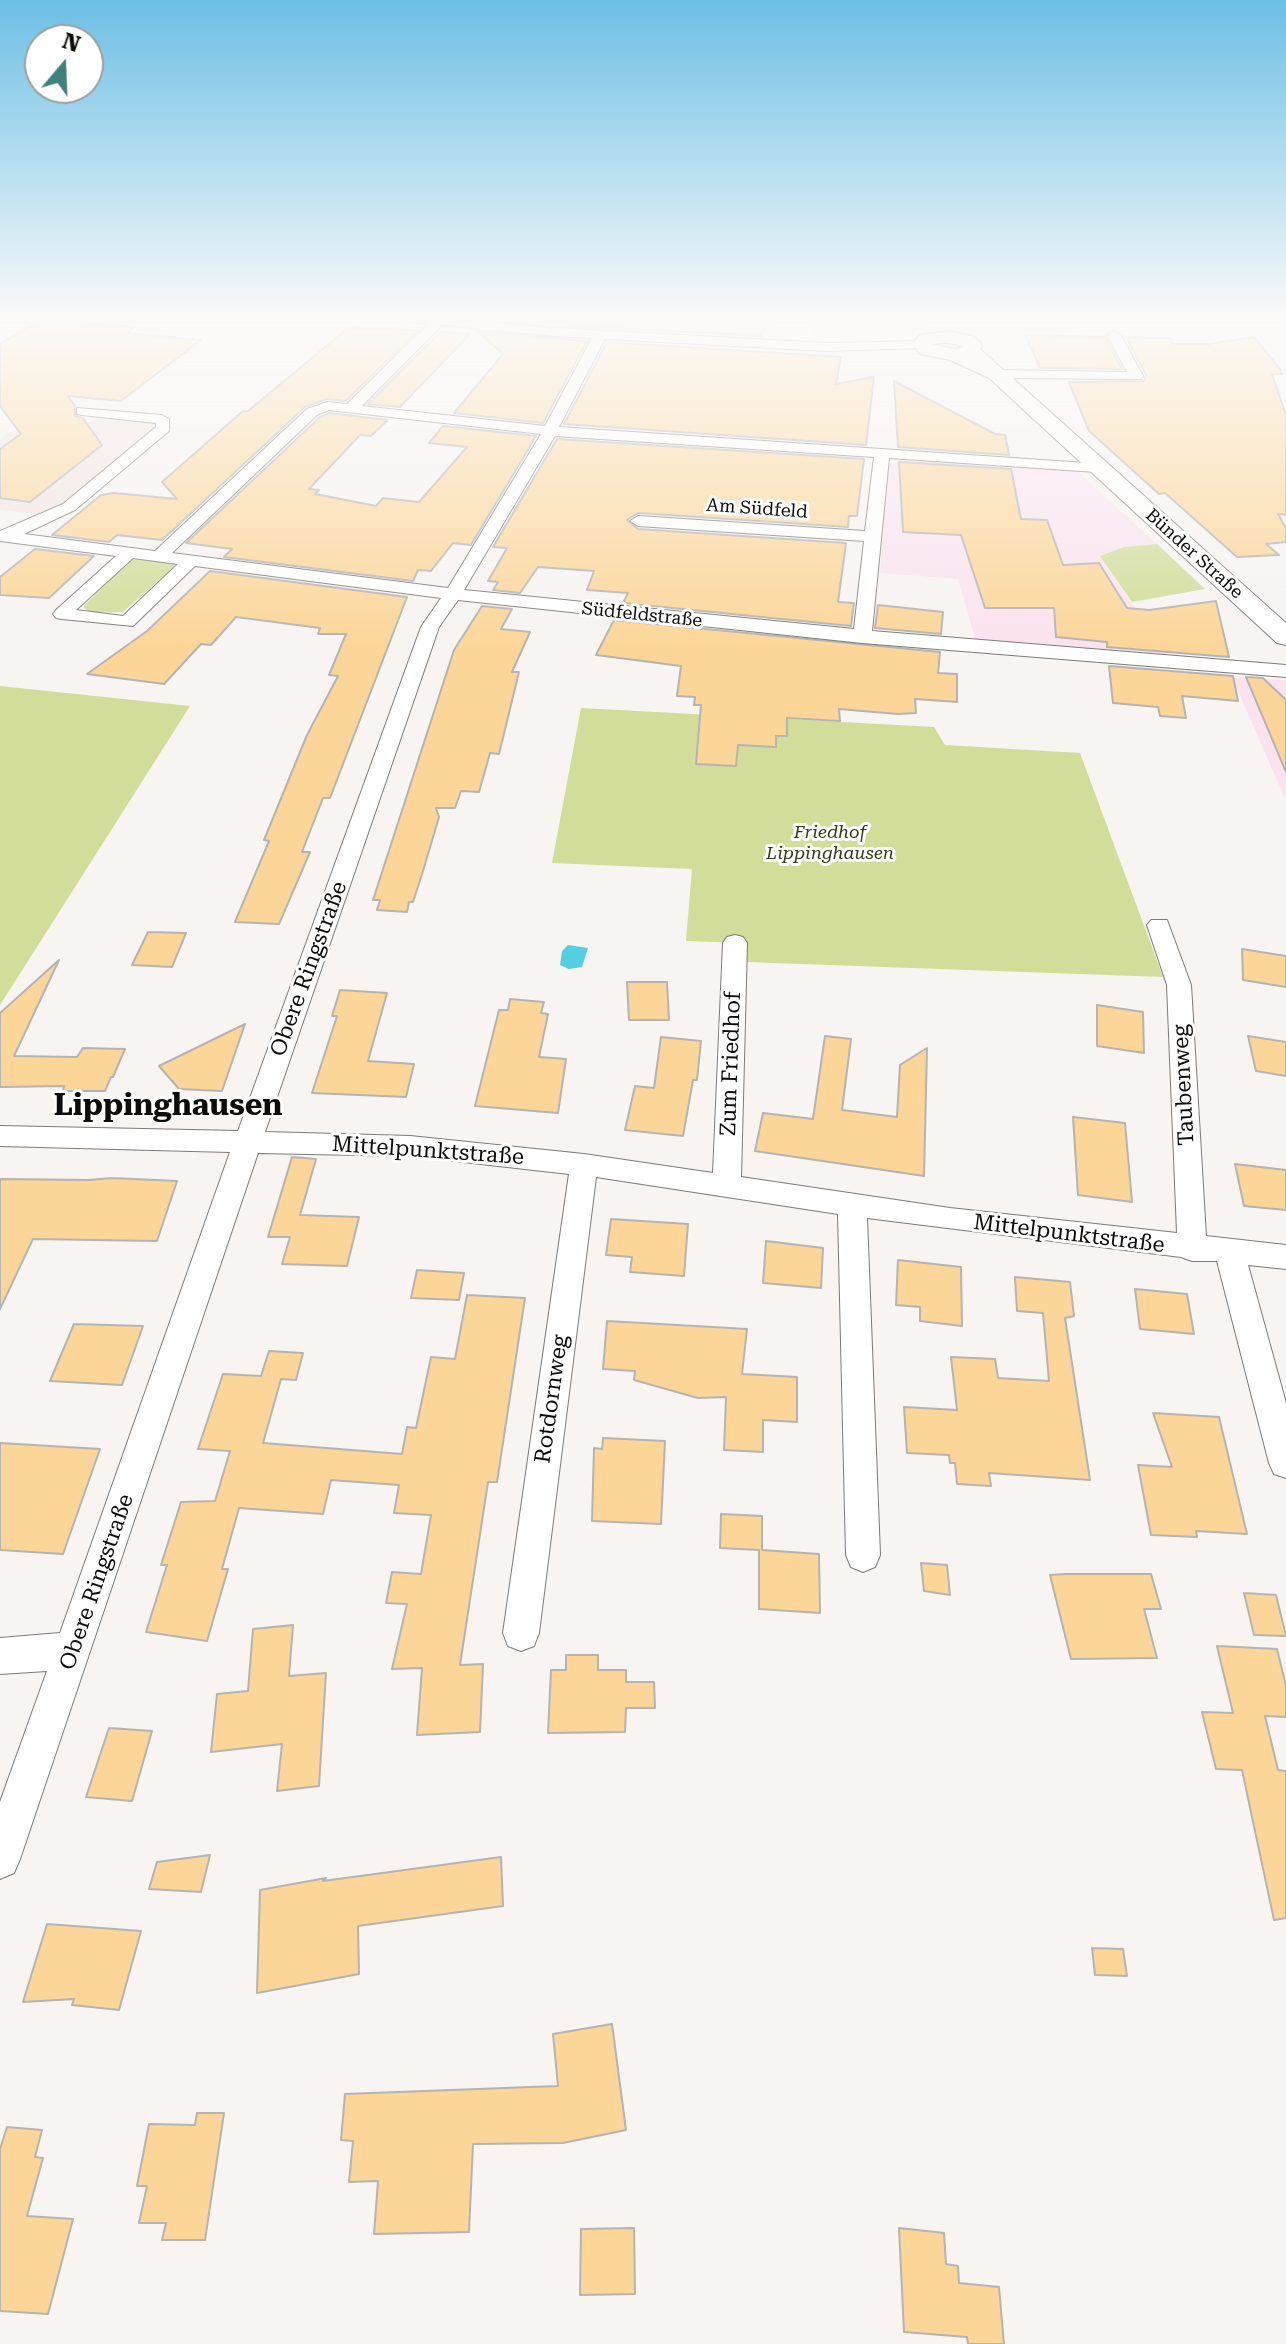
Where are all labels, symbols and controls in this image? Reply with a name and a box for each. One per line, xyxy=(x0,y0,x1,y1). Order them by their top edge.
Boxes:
north arrow xyxy=(24,24,104,104)
text: N xyxy=(59,28,83,57)
street label: Am Südfeld xyxy=(706,495,808,523)
street label: Bünder Straße xyxy=(1141,504,1247,604)
street label: Südfeldstraße xyxy=(581,598,703,632)
park label: Friedhof Lippinghausen xyxy=(766,822,894,864)
street label: Obere Ringstraße xyxy=(265,878,353,1060)
street label: Zum Friedhof xyxy=(715,991,747,1137)
street label: Taubenweg xyxy=(1168,1024,1200,1146)
district label: Lippinghausen xyxy=(54,1088,282,1124)
street label: Mittelpunktstraße xyxy=(331,1131,525,1171)
street label: Mittelpunktstraße xyxy=(972,1209,1166,1259)
street label: Rotdornweg xyxy=(530,1333,574,1465)
street label: Obere Ringstraße xyxy=(55,1491,139,1673)

